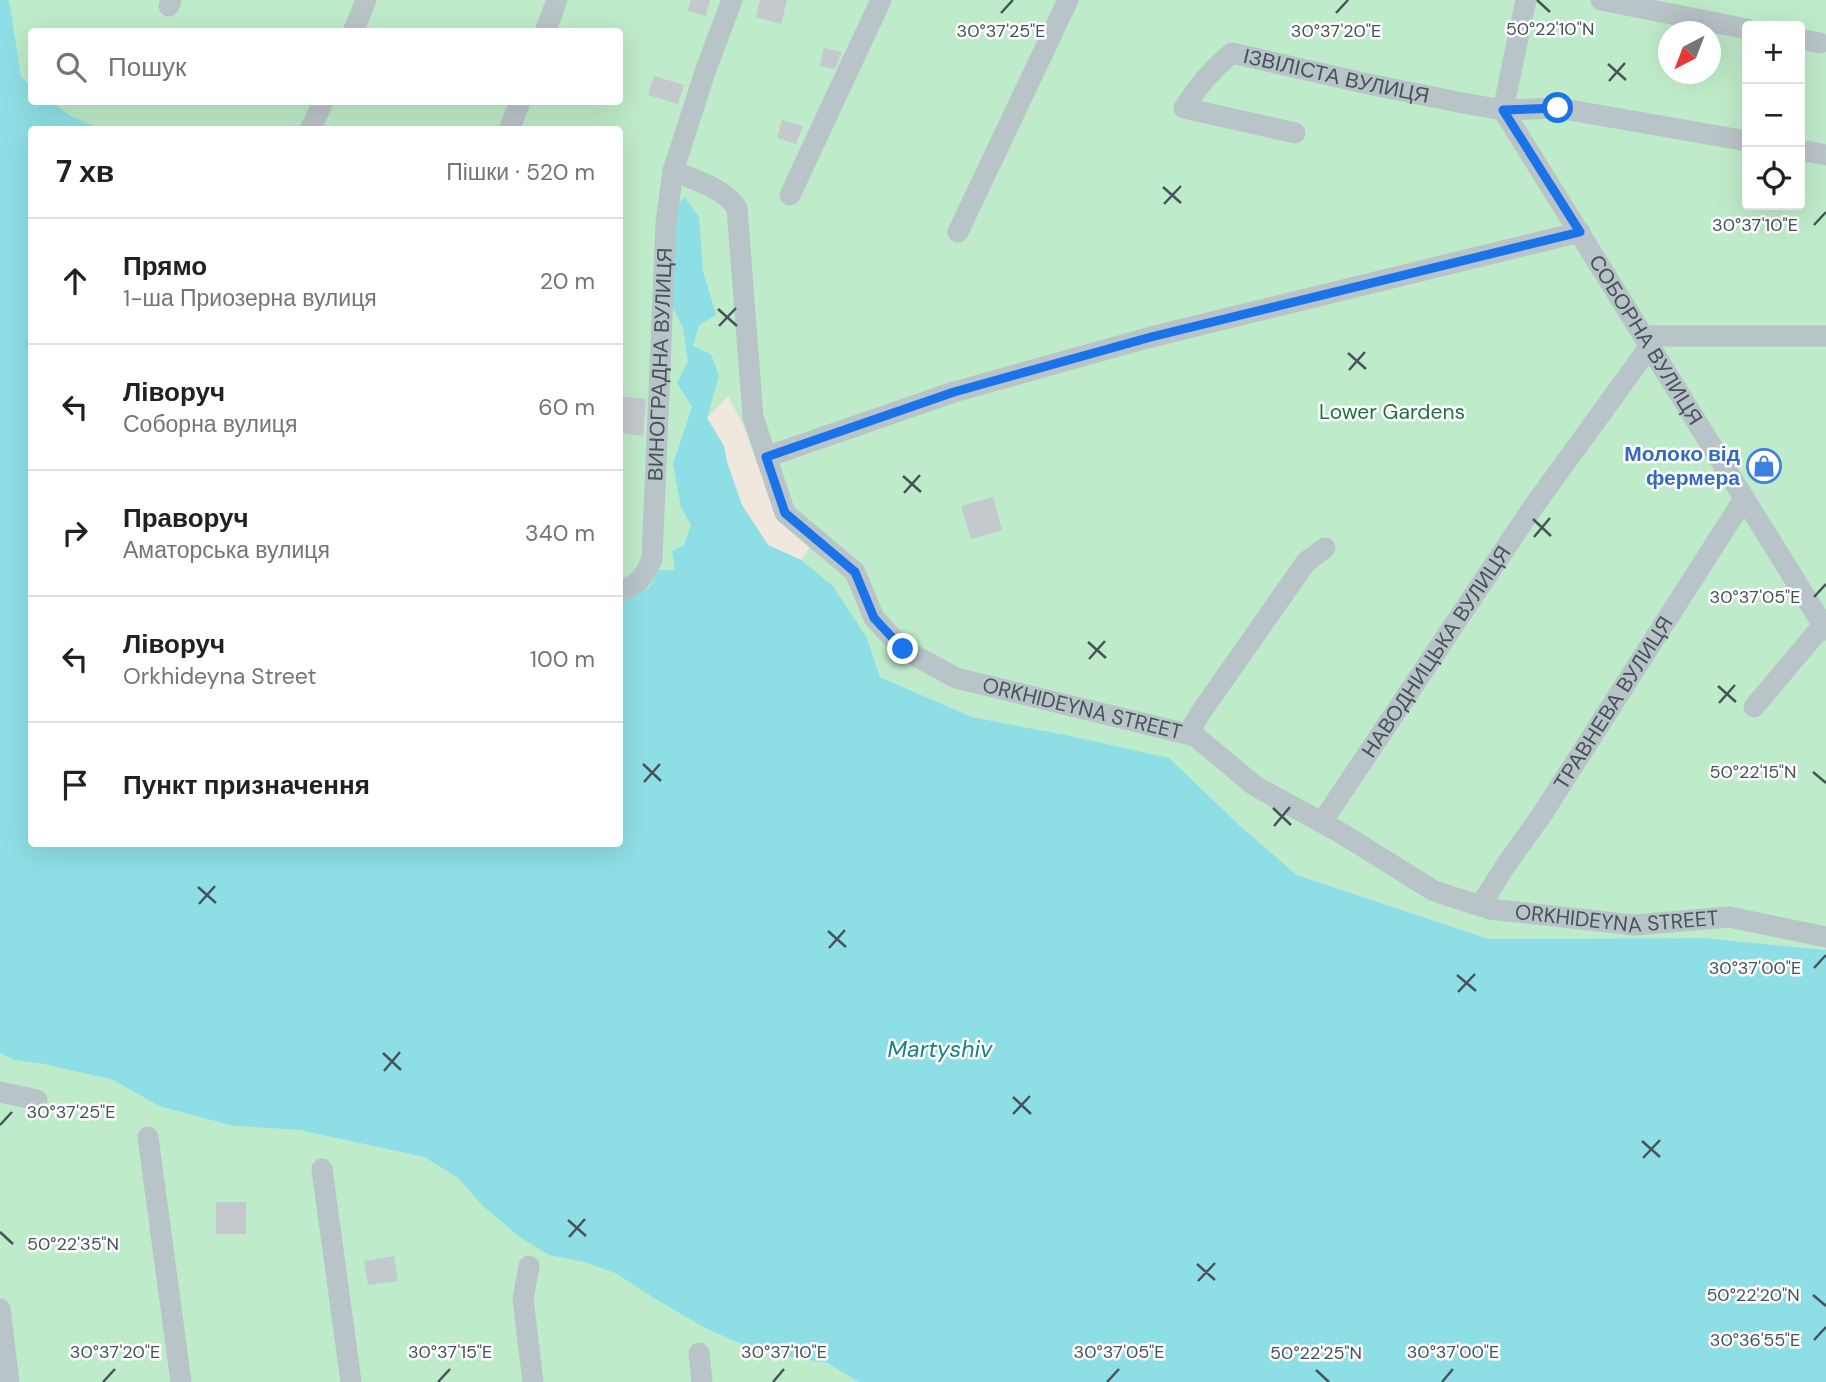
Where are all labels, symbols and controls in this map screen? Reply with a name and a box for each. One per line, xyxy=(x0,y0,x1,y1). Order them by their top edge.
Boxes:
text: 50°22'10"N xyxy=(1506,17,1594,41)
text: 30°37'25"E xyxy=(957,19,1045,43)
text: 30°37'20"E xyxy=(1291,19,1381,43)
north arrow xyxy=(1658,21,1721,84)
map controls xyxy=(1742,21,1805,210)
button: + xyxy=(1742,21,1805,84)
search box xyxy=(28,28,623,105)
street label: ІЗВІЛІСТА ВУЛИЦЯ xyxy=(1241,42,1432,110)
icon: search xyxy=(52,48,90,86)
text: Пошук xyxy=(108,50,186,84)
button: − xyxy=(1742,84,1805,147)
route start xyxy=(1542,92,1573,123)
button: locate xyxy=(1742,147,1805,210)
text: 7 хв xyxy=(56,152,114,191)
text: Пішки · 520 m xyxy=(446,157,595,187)
text: 30°37'10"E xyxy=(1712,213,1798,237)
street label: ВИНОГРАДНА ВУЛИЦЯ xyxy=(641,247,679,482)
text: Прямо xyxy=(123,249,207,283)
street label: СОБОРНА ВУЛИЦЯ xyxy=(1582,250,1709,430)
icon: ahead xyxy=(56,262,94,300)
text: 20 m xyxy=(540,266,595,296)
text: 1-ша Приозерна вулиця xyxy=(123,283,377,313)
text: Ліворуч xyxy=(123,375,225,409)
icon: left xyxy=(56,388,94,426)
text: 60 m xyxy=(538,392,595,422)
park label: Lower Gardens xyxy=(1319,398,1465,426)
text: Соборна вулиця xyxy=(123,409,297,439)
place label: Молоко від фермера xyxy=(1624,440,1740,492)
shop icon: Молоко від фермера xyxy=(1745,447,1783,485)
text: Праворуч xyxy=(123,501,249,535)
icon: right xyxy=(56,514,94,552)
text: 340 m xyxy=(525,518,595,548)
text: Аматорська вулиця xyxy=(123,535,330,565)
street label: НАВОДНИЦЬКА ВУЛИЦЯ xyxy=(1355,540,1517,763)
text: 30°37'05"E xyxy=(1710,585,1800,609)
street label: ТРАВНЕВА ВУЛИЦЯ xyxy=(1547,611,1679,795)
text: Ліворуч xyxy=(123,627,225,661)
route end xyxy=(887,633,918,664)
icon: left xyxy=(56,640,94,678)
text: 100 m xyxy=(530,644,595,674)
text: Orkhideyna Street xyxy=(123,661,316,691)
street label: ORKHIDEYNA STREET xyxy=(980,671,1185,746)
text: 50°22'15"N xyxy=(1709,760,1797,784)
icon: arrive xyxy=(56,766,94,804)
text: Пункт призначення xyxy=(123,768,370,802)
street label: ORKHIDEYNA STREET xyxy=(1514,898,1720,939)
text: 30°37'00"E xyxy=(1709,956,1801,980)
water label: Martyshiv xyxy=(888,1034,993,1064)
text: 30°37'25"E xyxy=(27,1100,115,1124)
text: 50°22'35"N xyxy=(27,1232,119,1256)
text: 50°22'20"N xyxy=(1706,1283,1800,1307)
text: 30°36'55"E xyxy=(1710,1328,1800,1352)
text: 30°37'20"E xyxy=(70,1340,160,1364)
text: 30°37'15"E xyxy=(408,1340,492,1364)
text: 30°37'10"E xyxy=(741,1340,827,1364)
text: 30°37'05"E xyxy=(1074,1340,1164,1364)
text: 30°37'00"E xyxy=(1407,1340,1499,1364)
text: 50°22'25"N xyxy=(1270,1341,1362,1365)

